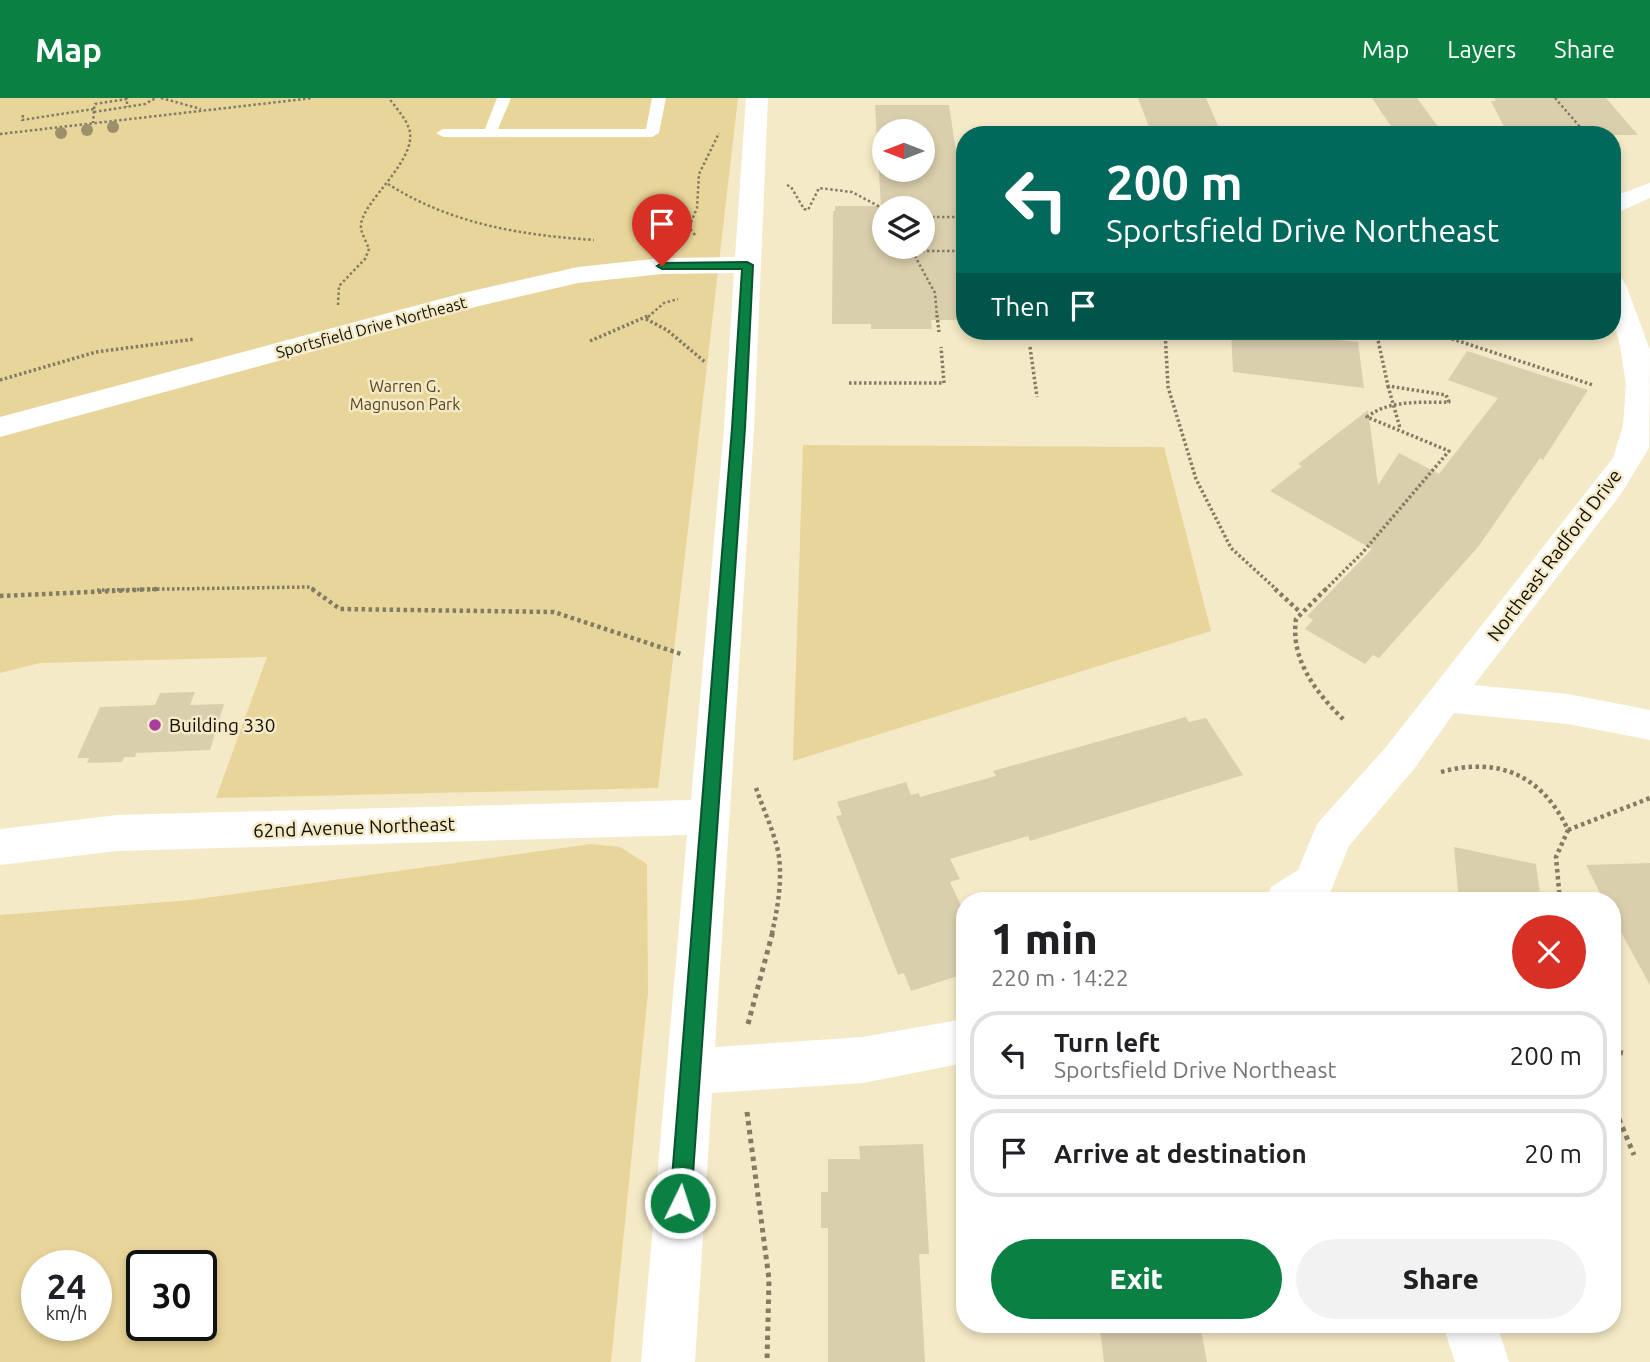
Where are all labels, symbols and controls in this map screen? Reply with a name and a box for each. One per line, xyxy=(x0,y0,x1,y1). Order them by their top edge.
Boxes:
text: Map xyxy=(35,31,102,68)
text: Map xyxy=(1362,36,1409,63)
text: Layers xyxy=(1447,36,1516,63)
text: Share xyxy=(1554,36,1615,63)
north arrow xyxy=(872,119,934,182)
map controls xyxy=(872,119,935,259)
icon: left xyxy=(991,154,1082,245)
text: 200 m xyxy=(1106,154,1243,209)
pin xyxy=(632,194,692,266)
button: layers xyxy=(872,196,935,259)
icon: arrive xyxy=(643,205,681,243)
text: Sportsfield Drive Northeast xyxy=(1106,212,1499,248)
icon: arrive xyxy=(1064,287,1102,325)
text: Then xyxy=(991,292,1050,321)
street label: Sportsfield Drive Northeast xyxy=(274,293,469,361)
park label: Warren G. Magnuson Park xyxy=(350,377,460,413)
street label: Northeast Radford Drive xyxy=(1482,465,1626,645)
place label: Building 330 xyxy=(169,714,276,736)
marker: Building 330 xyxy=(147,717,163,733)
street label: 62nd Avenue Northeast xyxy=(253,812,456,842)
text: 1 min xyxy=(991,915,1098,962)
button: close xyxy=(1512,915,1586,989)
text: 220 m · 14:22 xyxy=(991,965,1129,990)
text: Turn left xyxy=(1054,1028,1160,1057)
icon: left xyxy=(995,1036,1033,1074)
text: 200 m xyxy=(1510,1041,1582,1070)
text: Sportsfield Drive Northeast xyxy=(1054,1057,1336,1082)
icon: arrive xyxy=(995,1134,1033,1172)
text: Arrive at destination xyxy=(1054,1139,1307,1168)
text: 20 m xyxy=(1524,1139,1582,1168)
position arrow xyxy=(643,1166,717,1240)
button: Exit xyxy=(991,1239,1282,1319)
button: Share xyxy=(1296,1239,1586,1319)
speed limit sign: 30 xyxy=(126,1250,217,1341)
text: 24 xyxy=(47,1266,86,1306)
text: km/h xyxy=(46,1303,87,1323)

